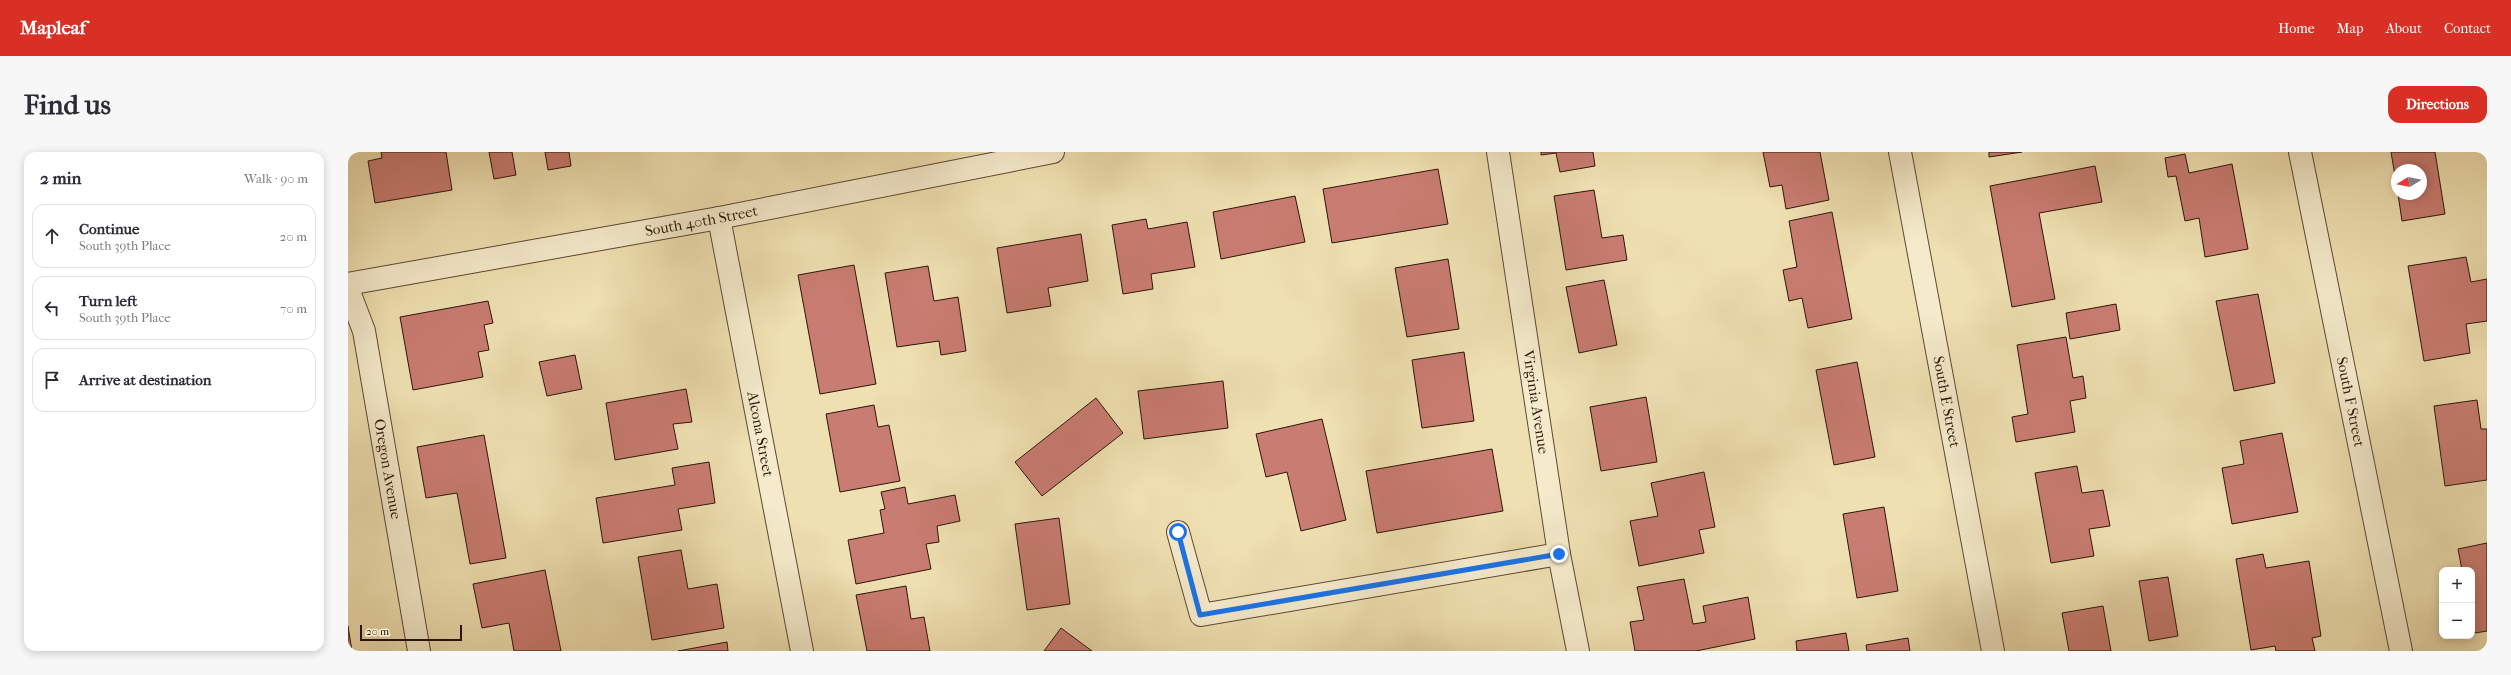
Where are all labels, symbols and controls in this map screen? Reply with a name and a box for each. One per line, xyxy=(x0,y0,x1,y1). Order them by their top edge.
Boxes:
text: Mapleaf xyxy=(20,17,86,39)
text: Home xyxy=(2278,20,2315,37)
text: Map xyxy=(2337,20,2364,37)
text: About xyxy=(2386,20,2422,37)
text: Contact xyxy=(2444,20,2491,37)
button: Directions xyxy=(2388,86,2487,123)
text: Find us xyxy=(24,88,111,121)
north arrow xyxy=(2391,164,2427,200)
text: 2 min xyxy=(40,168,81,188)
text: Walk · 90 m xyxy=(244,171,308,186)
street label: South 40th Street xyxy=(644,201,760,240)
text: Continue xyxy=(79,220,139,238)
icon: ahead xyxy=(41,225,63,247)
text: 20 m xyxy=(280,229,307,244)
text: South 39th Place xyxy=(79,238,171,253)
text: Turn left xyxy=(79,292,137,310)
icon: left xyxy=(41,297,63,319)
text: 70 m xyxy=(280,301,307,316)
text: South 39th Place xyxy=(79,310,171,325)
street label: Virginia Avenue xyxy=(1519,348,1553,456)
street label: South E Street xyxy=(1929,354,1964,450)
street label: South F Street xyxy=(2333,355,2369,449)
icon: arrive xyxy=(41,369,63,391)
text: Arrive at destination xyxy=(79,371,211,389)
street label: Alcona Street xyxy=(743,389,778,479)
street label: Oregon Avenue xyxy=(370,417,405,521)
route start xyxy=(1169,523,1187,541)
route end xyxy=(1550,545,1568,563)
map controls xyxy=(2439,567,2475,639)
button: + xyxy=(2439,567,2475,603)
button: − xyxy=(2439,603,2475,639)
scale bar xyxy=(360,623,462,642)
text: 20 m xyxy=(366,625,389,638)

